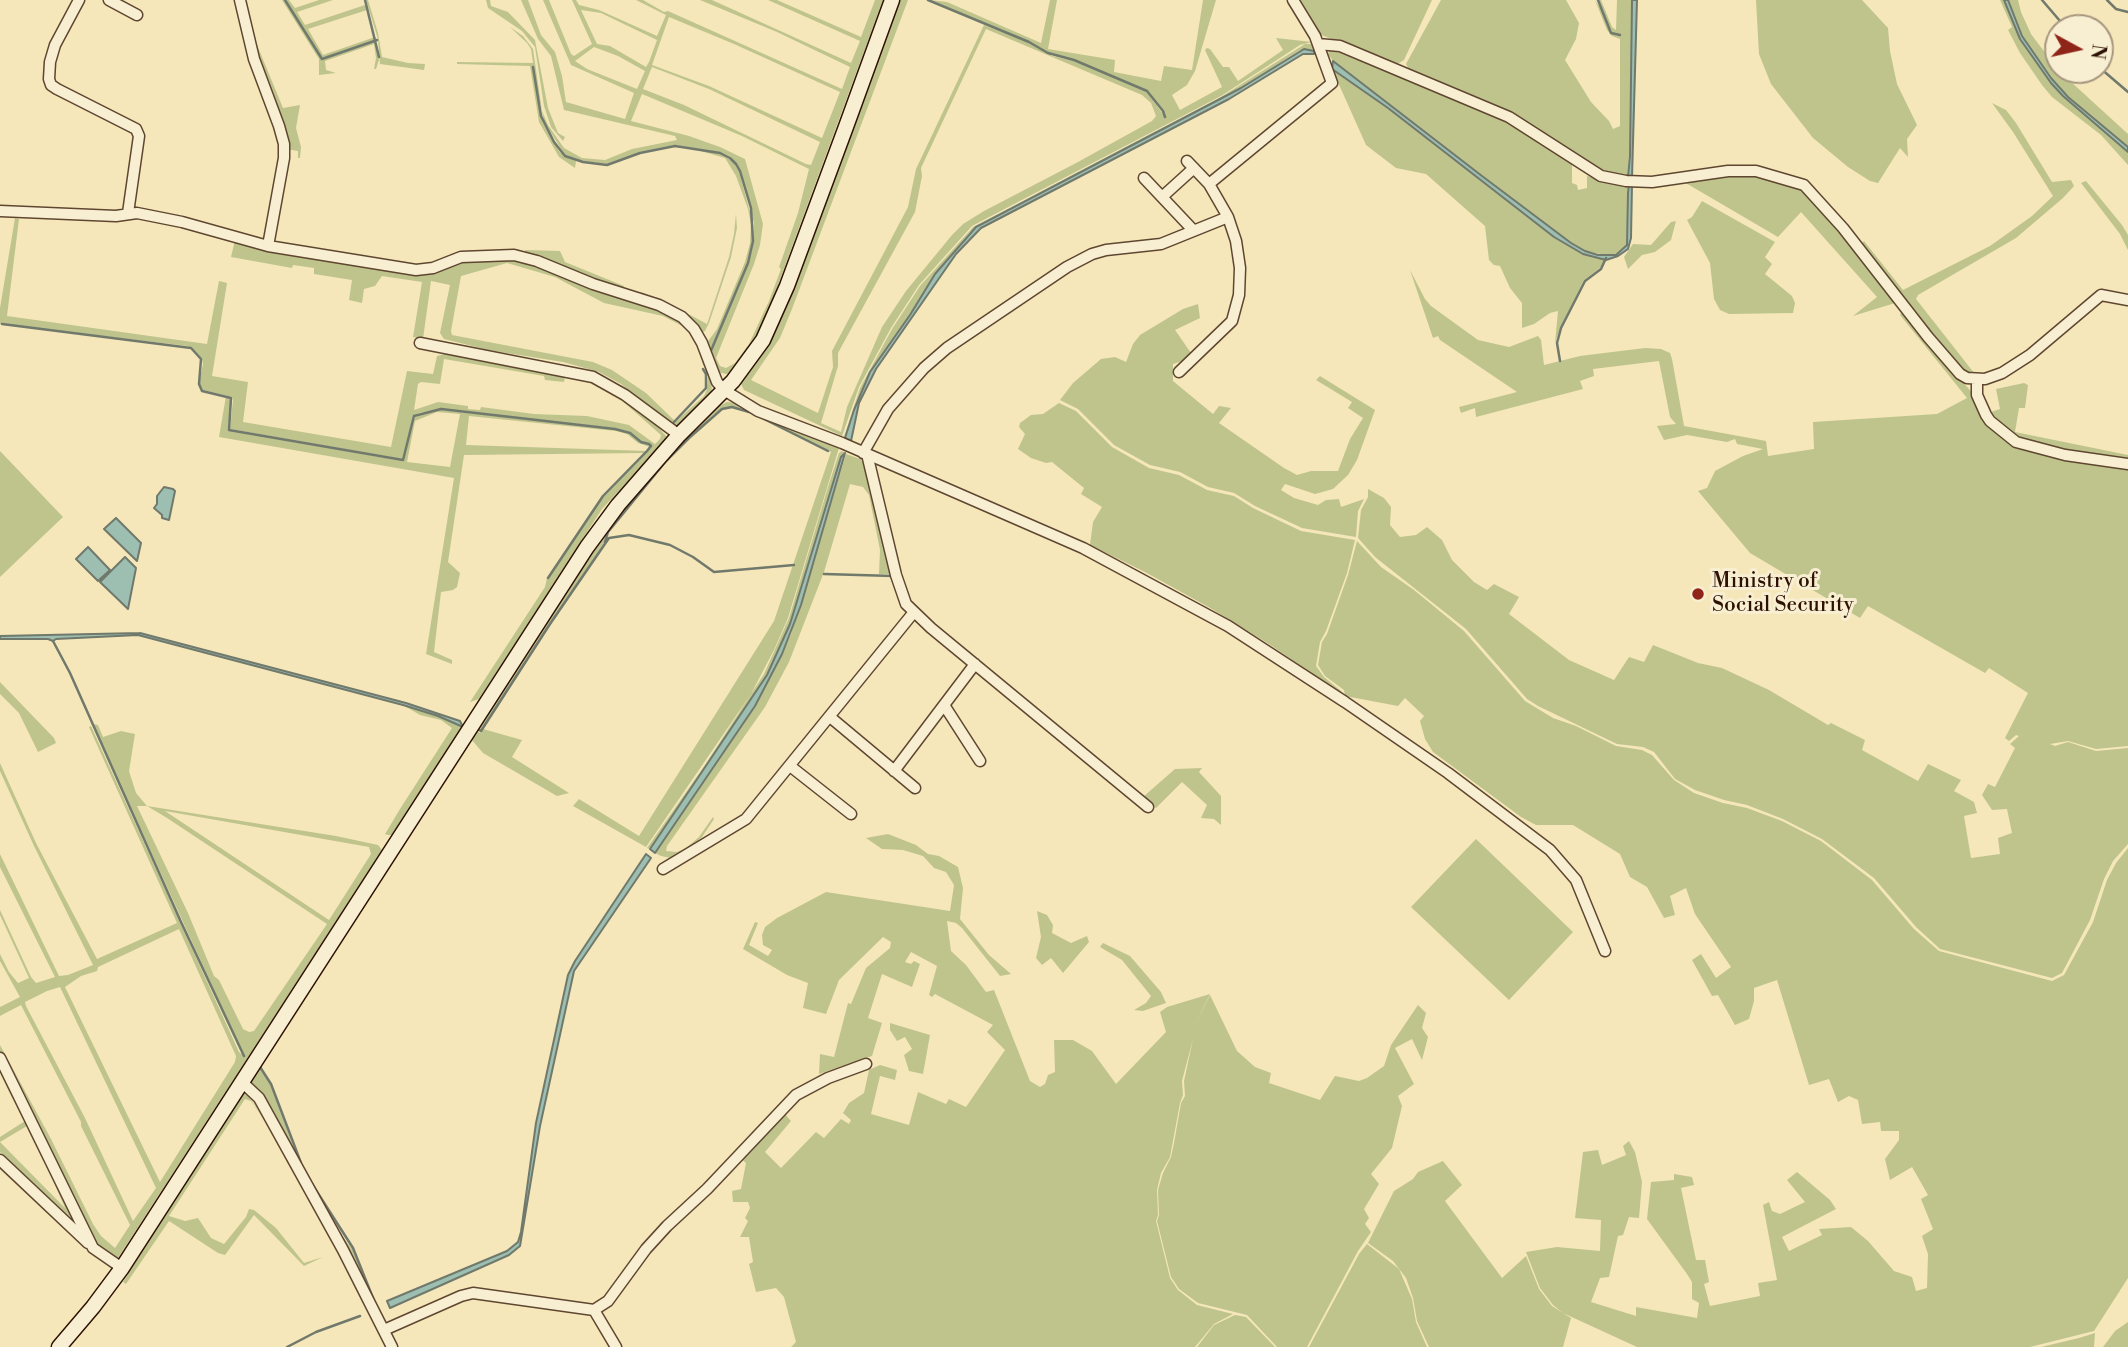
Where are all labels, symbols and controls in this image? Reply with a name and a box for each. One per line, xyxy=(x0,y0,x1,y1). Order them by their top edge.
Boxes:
north arrow xyxy=(2044,14,2114,84)
text: N xyxy=(2085,43,2111,61)
place label: Ministry of Social Security xyxy=(1712,569,1854,619)
marker: Ministry of Social Security xyxy=(1690,586,1706,602)

